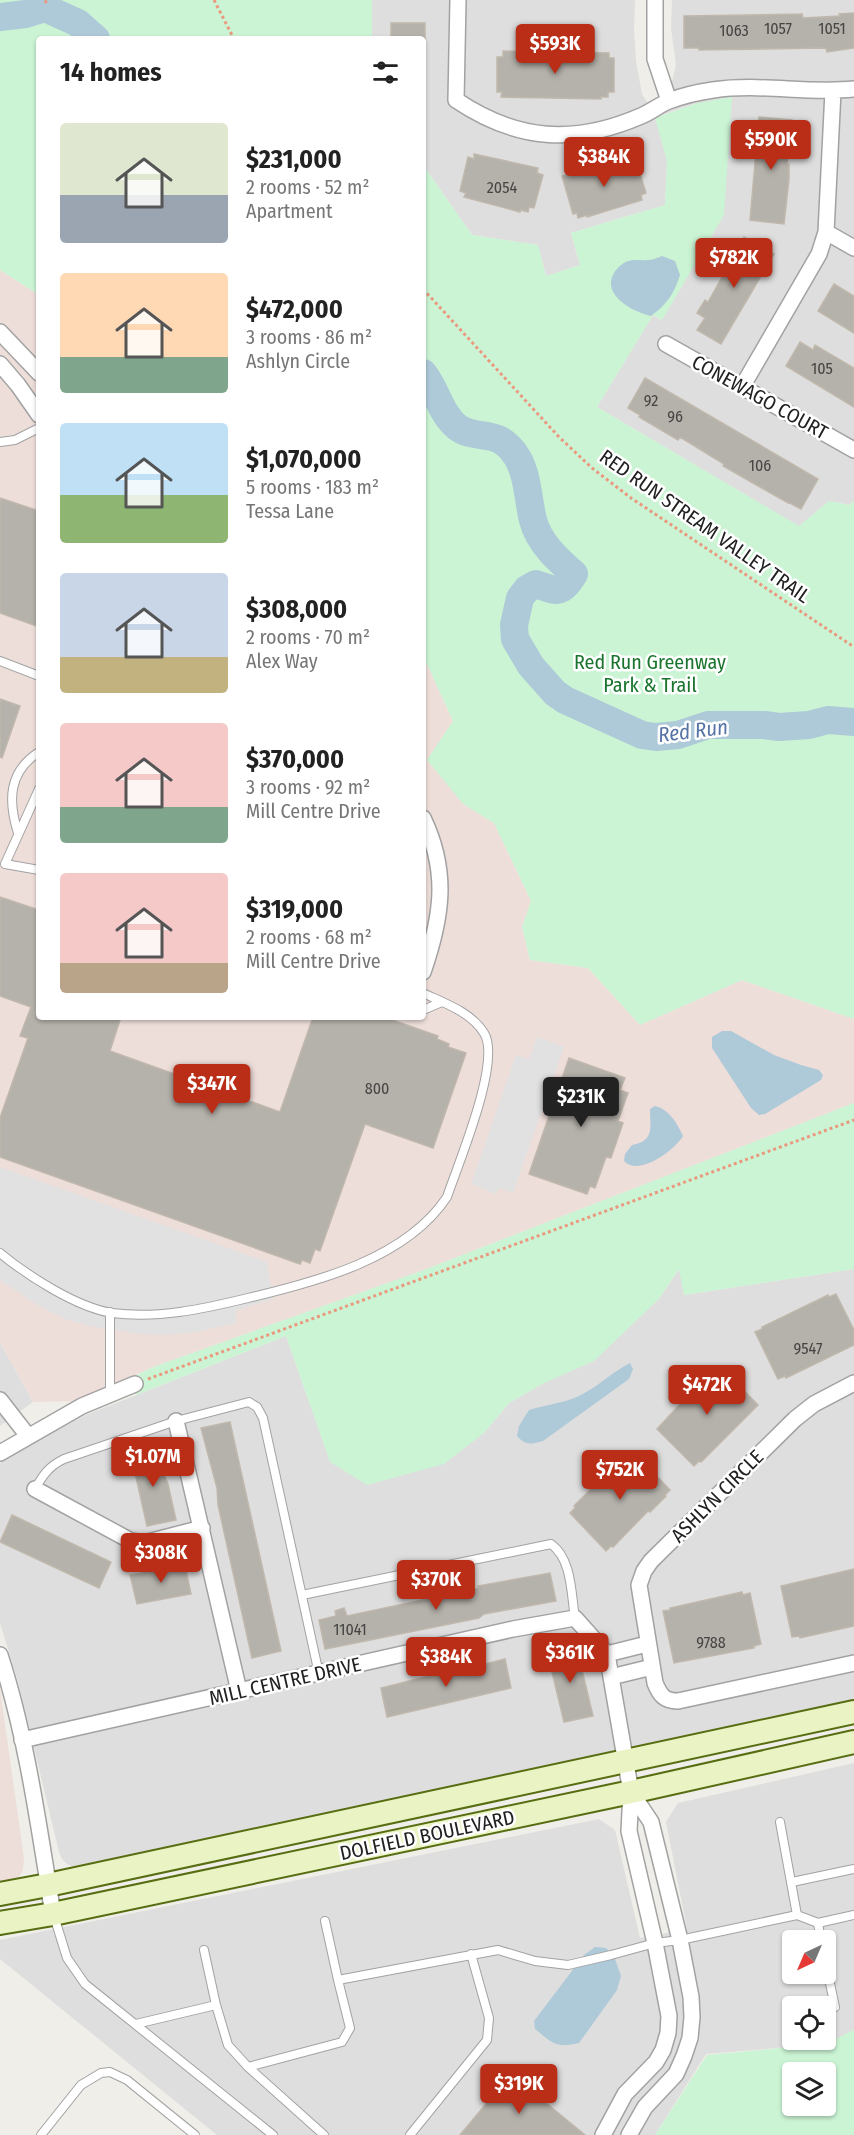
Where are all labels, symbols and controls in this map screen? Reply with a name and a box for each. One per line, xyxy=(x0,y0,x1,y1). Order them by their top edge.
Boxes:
house number: 1057 xyxy=(764,19,793,38)
house number: 1051 xyxy=(818,19,846,38)
house number: 1063 xyxy=(719,21,749,40)
pin: $593K xyxy=(513,24,597,75)
text: $593K xyxy=(530,31,580,55)
icon: filters xyxy=(369,56,402,89)
text: 14 homes xyxy=(60,57,162,88)
pin: $590K xyxy=(729,120,813,171)
text: $590K xyxy=(745,127,797,151)
pin: $384K xyxy=(562,137,646,188)
text: $231,000 xyxy=(246,144,342,175)
text: $384K xyxy=(578,144,630,168)
icon: home xyxy=(108,147,180,219)
text: 2 rooms · 52 m² xyxy=(246,175,370,199)
house number: 2054 xyxy=(487,178,517,197)
text: Apartment xyxy=(246,199,333,223)
pin: $782K xyxy=(692,238,776,289)
text: $782K xyxy=(709,245,759,269)
text: $472,000 xyxy=(246,294,343,325)
icon: home xyxy=(108,297,180,369)
text: 3 rooms · 86 m² xyxy=(246,325,372,349)
text: Ashlyn Circle xyxy=(246,349,350,373)
street label: CONEWAGO COURT xyxy=(688,350,833,445)
house number: 105 xyxy=(811,359,833,378)
house number: 92 xyxy=(644,391,658,410)
house number: 96 xyxy=(667,407,683,426)
text: $1,070,000 xyxy=(246,444,361,475)
street label: RED RUN STREAM VALLEY TRAIL xyxy=(595,444,815,608)
icon: home xyxy=(108,447,180,519)
house number: 106 xyxy=(749,456,771,475)
text: 5 rooms · 183 m² xyxy=(246,475,379,499)
text: Tessa Lane xyxy=(246,499,334,523)
text: $308,000 xyxy=(246,594,347,625)
icon: home xyxy=(108,597,180,669)
text: 2 rooms · 70 m² xyxy=(246,625,370,649)
text: Alex Way xyxy=(246,649,318,673)
park label: Red Run Greenway Park & Trail xyxy=(574,650,726,697)
water label: Red Run xyxy=(657,714,729,748)
text: $370,000 xyxy=(246,744,344,775)
icon: home xyxy=(108,747,180,819)
text: 3 rooms · 92 m² xyxy=(246,775,370,799)
text: Mill Centre Drive xyxy=(246,799,381,823)
text: $319,000 xyxy=(246,894,343,925)
icon: home xyxy=(108,897,180,969)
text: 2 rooms · 68 m² xyxy=(246,925,372,949)
text: Mill Centre Drive xyxy=(246,949,381,973)
pin: $347K xyxy=(170,1064,254,1115)
text: $347K xyxy=(187,1071,237,1095)
pin: $231K xyxy=(539,1077,623,1128)
house number: 800 xyxy=(365,1079,389,1098)
text: $231K xyxy=(557,1084,605,1108)
house number: 9547 xyxy=(793,1339,823,1358)
pin: $472K xyxy=(665,1365,749,1416)
text: $472K xyxy=(682,1372,732,1396)
pin: $1.07M xyxy=(104,1437,202,1488)
text: $1.07M xyxy=(125,1444,181,1468)
street label: ASHLYN CIRCLE xyxy=(666,1445,768,1547)
pin: $752K xyxy=(578,1450,662,1501)
text: $752K xyxy=(596,1457,644,1481)
pin: $308K xyxy=(119,1533,203,1584)
text: $308K xyxy=(135,1540,187,1564)
pin: $370K xyxy=(394,1560,478,1611)
text: $370K xyxy=(411,1567,461,1591)
house number: 11041 xyxy=(333,1620,367,1639)
pin: $361K xyxy=(528,1633,612,1684)
house number: 9788 xyxy=(696,1633,726,1652)
pin: $384K xyxy=(404,1637,488,1688)
text: $361K xyxy=(546,1640,594,1664)
text: $384K xyxy=(420,1644,472,1668)
street label: MILL CENTRE DRIVE xyxy=(207,1652,363,1710)
street label: DOLFIELD BOULEVARD xyxy=(337,1805,517,1865)
north arrow xyxy=(782,1930,836,1984)
map controls xyxy=(782,1930,836,2116)
button: locate xyxy=(782,1996,836,2050)
button: layers xyxy=(782,2062,836,2116)
pin: $319K xyxy=(477,2064,561,2115)
text: $319K xyxy=(494,2071,544,2095)

